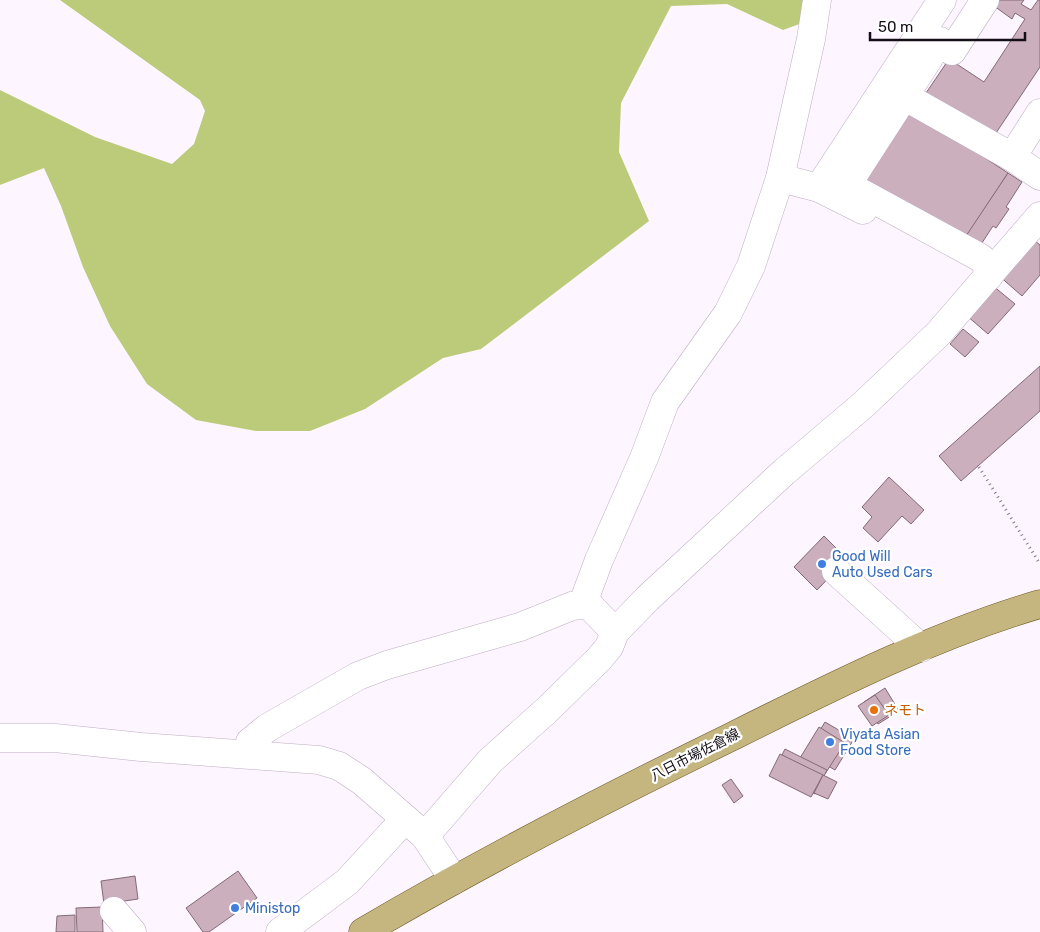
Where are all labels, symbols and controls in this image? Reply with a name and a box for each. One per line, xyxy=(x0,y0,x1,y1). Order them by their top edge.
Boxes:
scale bar xyxy=(870,10,1025,42)
text: 50 m xyxy=(878,18,913,36)
place label: Good Will Auto Used Cars xyxy=(832,548,933,581)
marker: Good Will Auto Used Cars xyxy=(816,558,828,570)
place label: ネモト xyxy=(884,702,926,719)
marker: ネモト xyxy=(868,704,880,716)
street label: 八日市場佐倉線 xyxy=(647,725,743,785)
place label: Viyata Asian Food Store xyxy=(840,726,920,759)
marker: Viyata Asian Food Store xyxy=(824,736,836,748)
place label: Ministop xyxy=(245,900,300,917)
marker: Ministop xyxy=(229,902,241,914)

